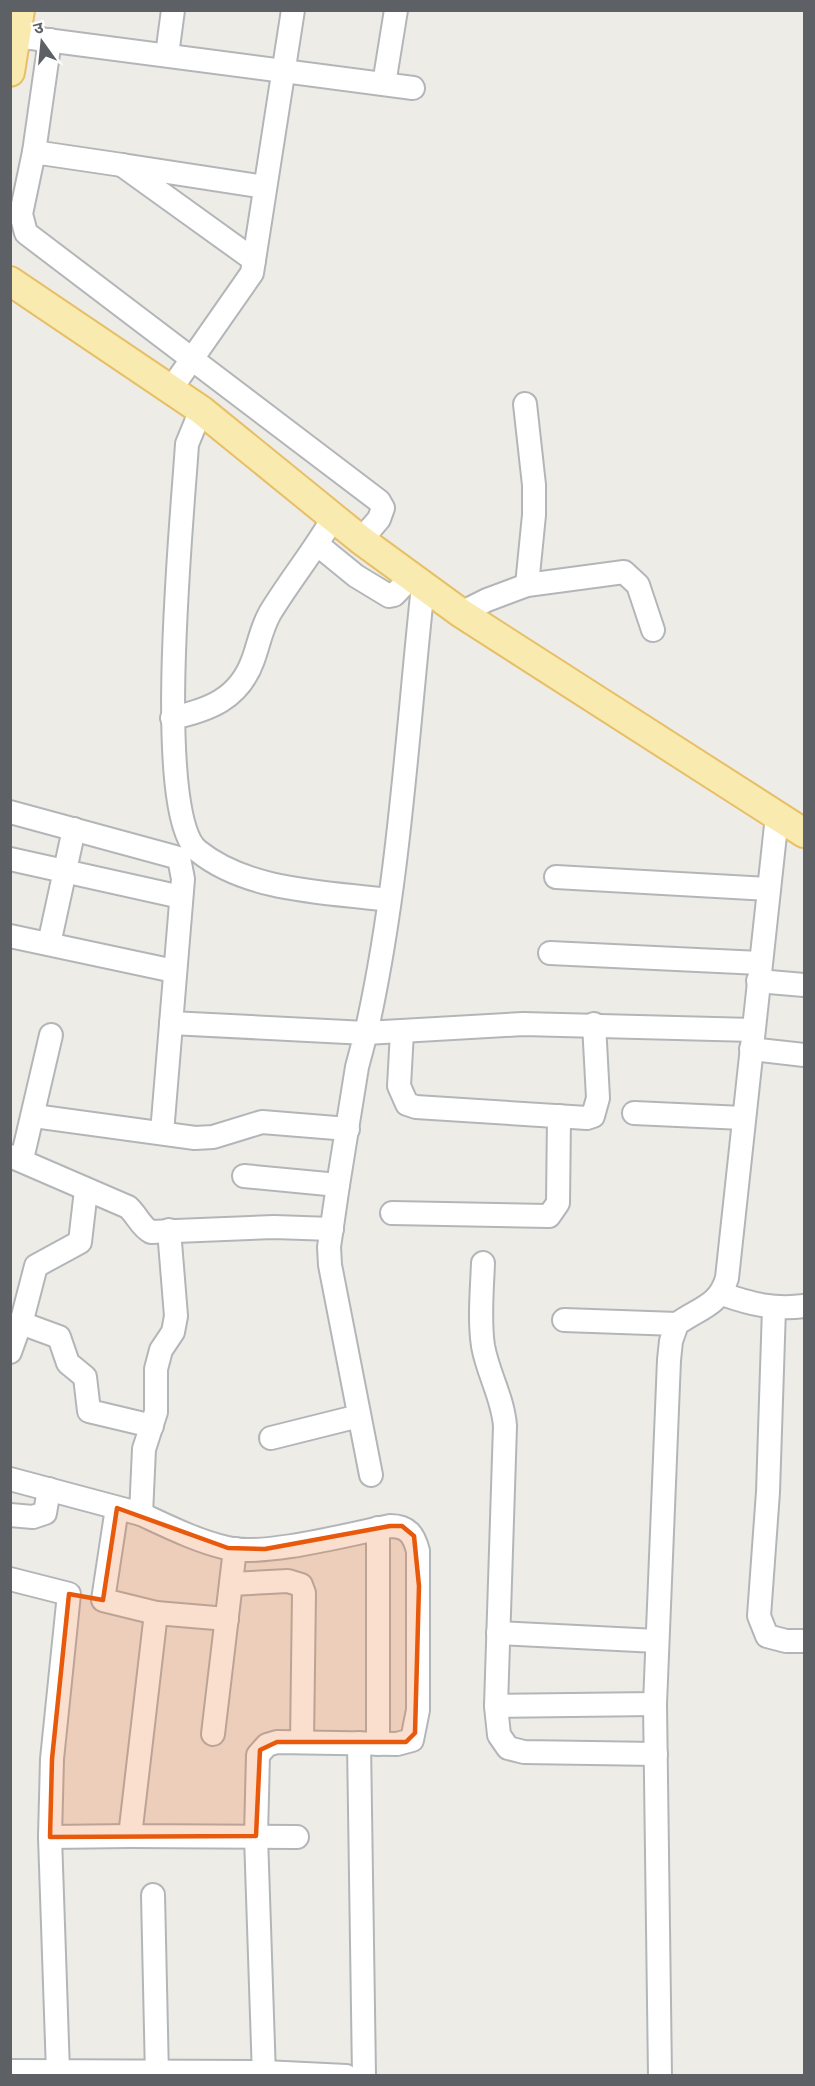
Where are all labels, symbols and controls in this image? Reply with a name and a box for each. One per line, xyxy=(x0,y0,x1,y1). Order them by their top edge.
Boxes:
north arrow xyxy=(12,12,72,72)
text: उ xyxy=(31,16,46,38)

